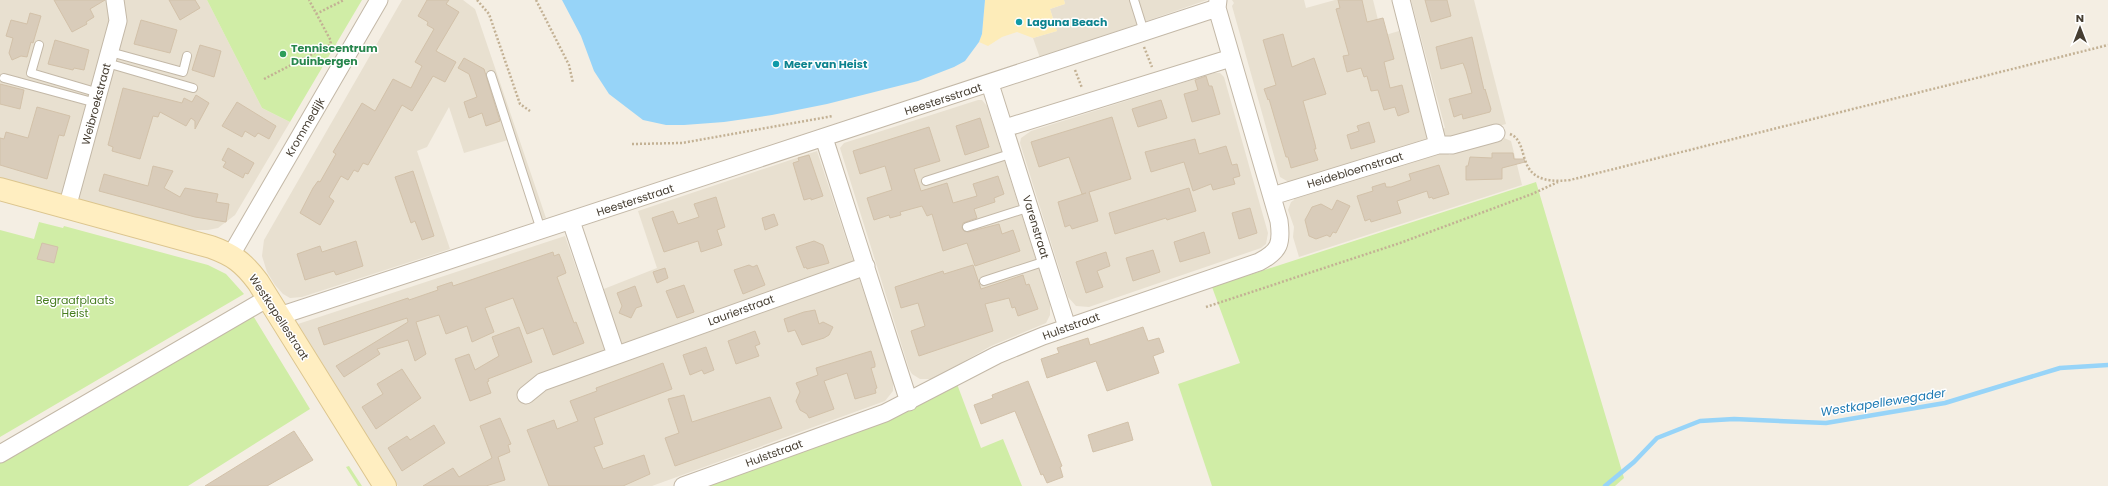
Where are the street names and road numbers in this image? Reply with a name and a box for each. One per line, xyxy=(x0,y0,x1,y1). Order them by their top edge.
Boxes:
street label: Weibroekstraat xyxy=(77,61,115,147)
street label: Heestersstraat xyxy=(902,79,984,119)
street label: Krommedijk xyxy=(282,94,329,159)
street label: Heidebloemstraat xyxy=(1305,148,1405,192)
street label: Heestersstraat xyxy=(594,180,676,220)
street label: Varenstraat xyxy=(1019,193,1053,261)
street label: Westkapellestraat xyxy=(245,271,313,363)
street label: Laurierstraat xyxy=(706,291,776,329)
street label: Hulststraat xyxy=(1040,308,1102,344)
street label: Hulststraat xyxy=(743,435,805,471)

